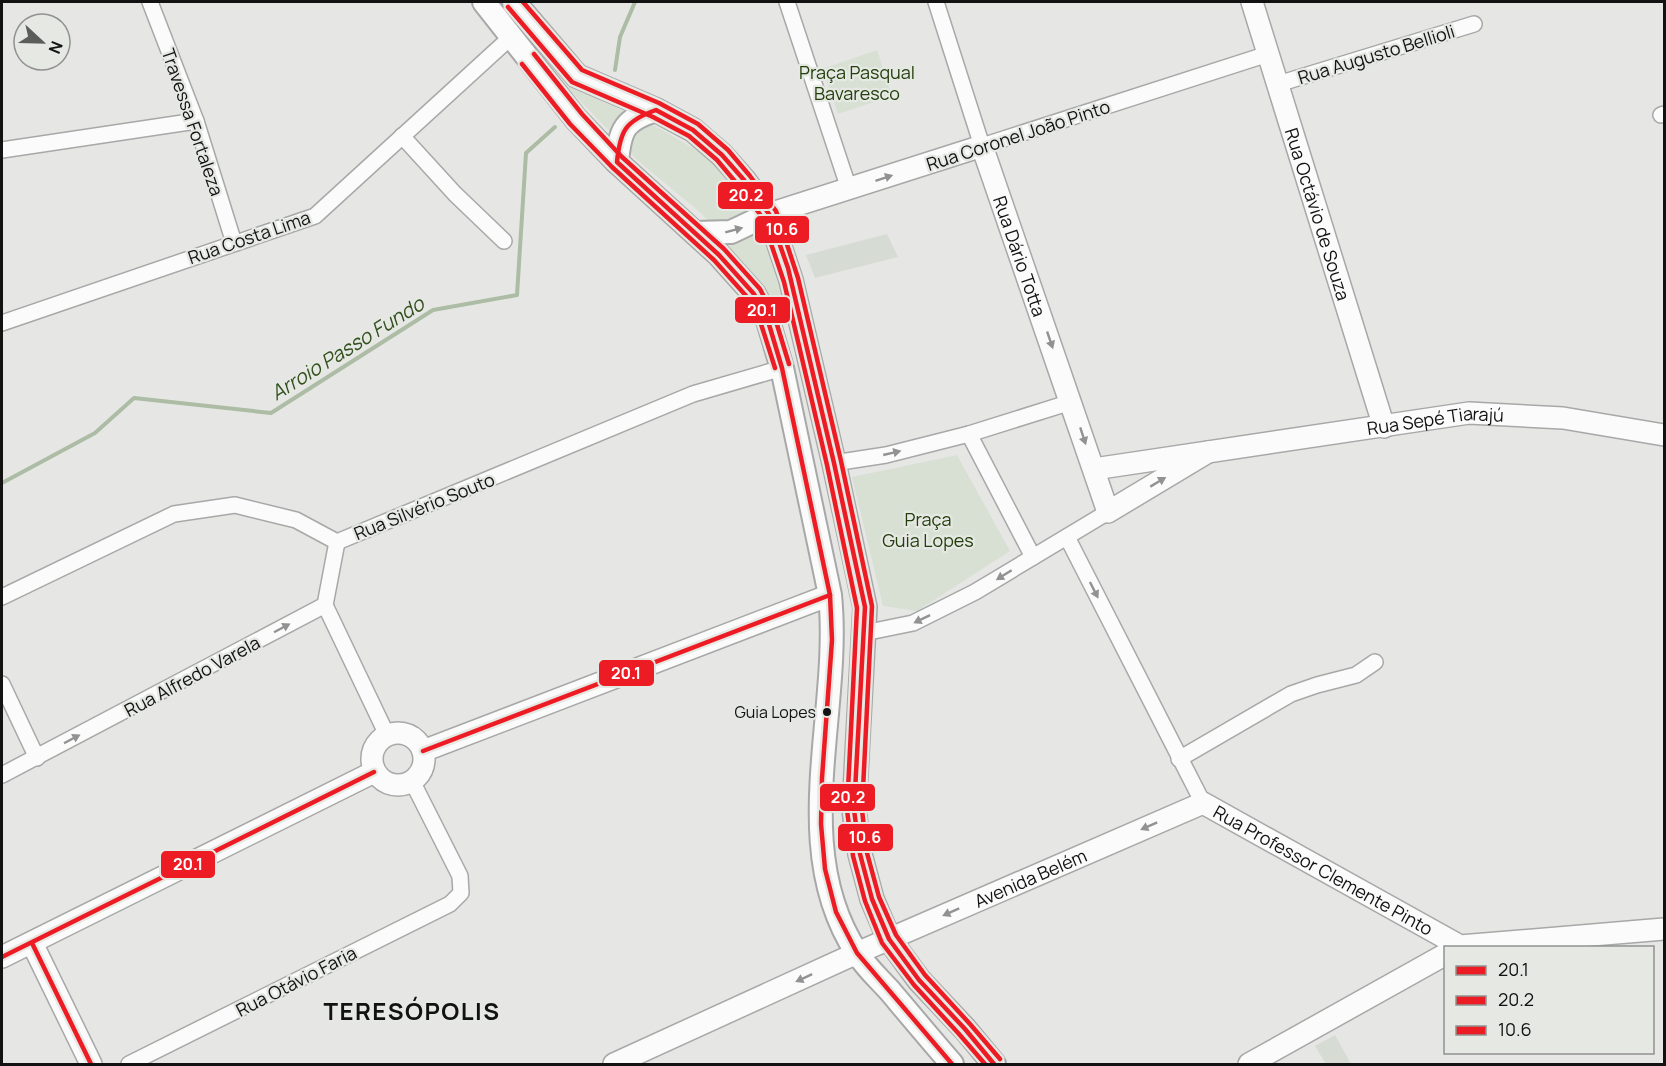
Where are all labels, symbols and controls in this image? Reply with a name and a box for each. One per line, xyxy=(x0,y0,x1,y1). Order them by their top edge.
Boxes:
north arrow xyxy=(12,12,72,72)
street label: Rua Augusto Bellioli xyxy=(1295,19,1457,89)
text: N xyxy=(44,38,68,57)
street label: Travessa Fortaleza xyxy=(157,45,229,199)
park label: Praça Pasqual Bavaresco xyxy=(799,60,915,105)
street label: Rua Coronel João Pinto xyxy=(923,94,1113,176)
street label: Rua Octávio de Souza xyxy=(1280,125,1356,303)
one-way arrow xyxy=(875,172,893,182)
line badge: 20.2 xyxy=(717,181,774,210)
text: 20.2 xyxy=(729,184,763,206)
street label: Rua Dário Totta xyxy=(988,193,1052,320)
street label: Rua Costa Lima xyxy=(185,205,313,269)
line badge: 10.6 xyxy=(754,215,810,244)
text: 10.6 xyxy=(766,218,798,240)
one-way arrow xyxy=(724,224,743,234)
water label: Arroio Passo Fundo xyxy=(265,289,430,406)
line badge: 20.1 xyxy=(734,296,791,324)
text: 20.1 xyxy=(747,299,777,321)
one-way arrow xyxy=(1046,332,1056,350)
street label: Rua Sepé Tiarajú xyxy=(1365,401,1505,440)
one-way arrow xyxy=(1078,427,1088,445)
one-way arrow xyxy=(882,448,901,457)
street label: Rua Silvério Souto xyxy=(350,467,498,545)
one-way arrow xyxy=(1150,477,1167,487)
park label: Praça Guia Lopes xyxy=(882,507,974,552)
one-way arrow xyxy=(996,569,1012,580)
one-way arrow xyxy=(1089,581,1099,598)
one-way arrow xyxy=(914,614,931,623)
one-way arrow xyxy=(273,623,290,633)
street label: Rua Alfredo Varela xyxy=(120,630,264,722)
line badge: 20.1 xyxy=(598,659,655,687)
text: 20.1 xyxy=(611,662,641,684)
place label: Guia Lopes xyxy=(735,701,816,723)
marker: Guia Lopes xyxy=(821,706,833,718)
one-way arrow xyxy=(64,734,81,744)
line badge: 20.2 xyxy=(819,783,876,812)
text: 20.2 xyxy=(831,786,865,808)
street label: Rua Professor Clemente Pinto xyxy=(1209,799,1437,941)
one-way arrow xyxy=(1140,821,1158,831)
line badge: 10.6 xyxy=(837,823,894,852)
text: 10.6 xyxy=(849,826,881,848)
street label: Avenida Belém xyxy=(970,843,1090,913)
line badge: 20.1 xyxy=(160,850,216,879)
text: 20.1 xyxy=(173,853,203,875)
one-way arrow xyxy=(942,908,960,918)
street label: Rua Otávio Faria xyxy=(232,940,360,1022)
legend xyxy=(1444,946,1654,1054)
text: 20.1 xyxy=(1498,957,1529,981)
one-way arrow xyxy=(796,973,813,982)
text: 20.2 xyxy=(1498,987,1534,1011)
district label: TERESÓPOLIS xyxy=(323,994,501,1027)
text: 10.6 xyxy=(1498,1017,1532,1041)

